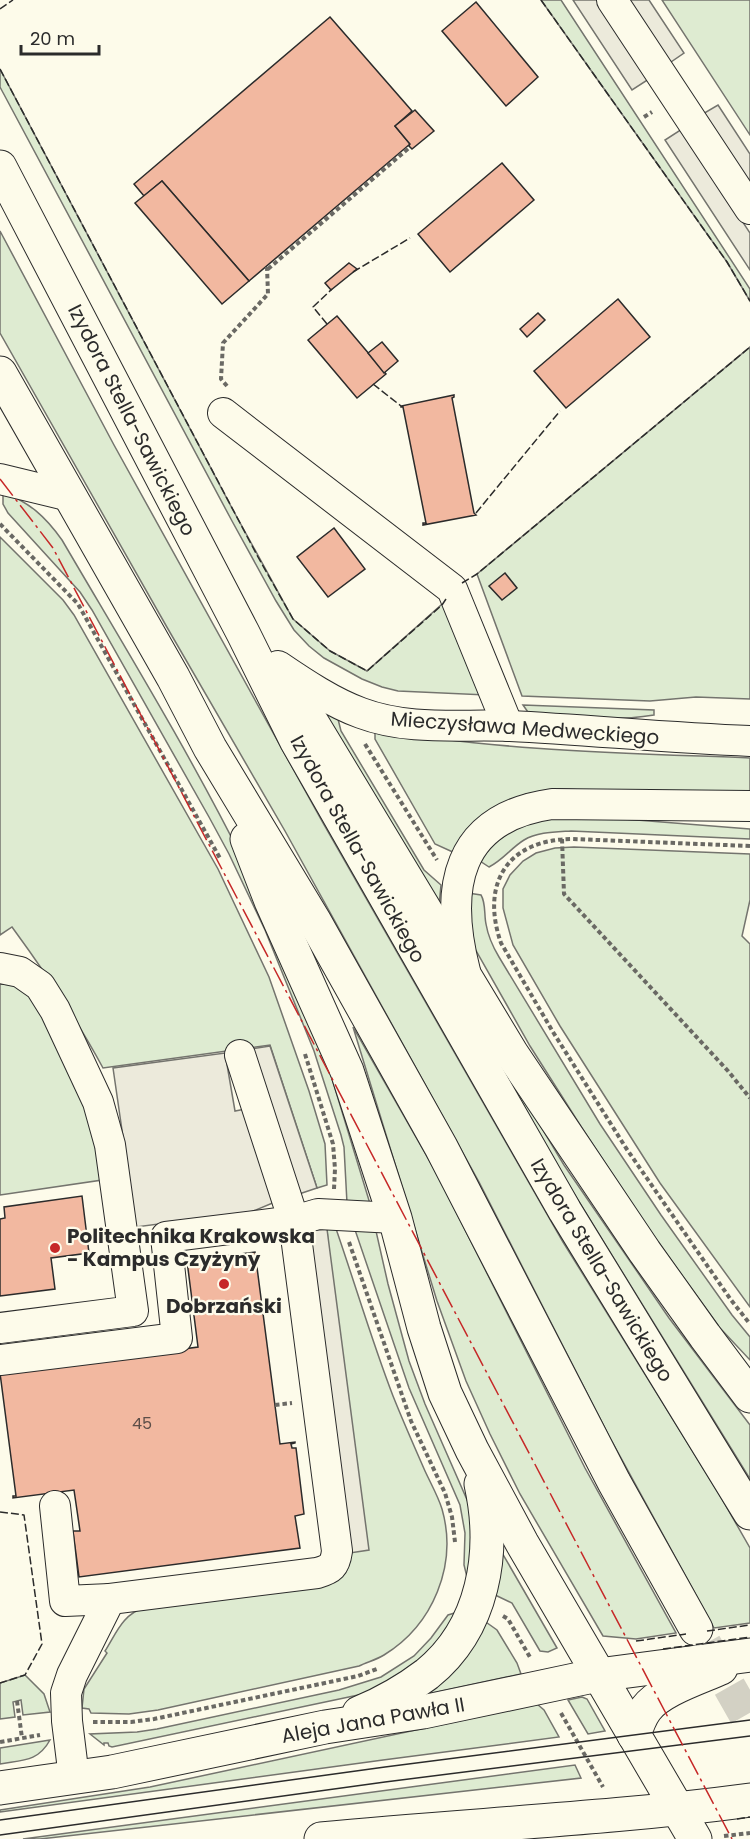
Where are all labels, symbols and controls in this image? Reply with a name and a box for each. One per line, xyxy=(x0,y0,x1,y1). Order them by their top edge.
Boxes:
scale bar xyxy=(21,18,99,56)
text: 20 m xyxy=(30,26,75,51)
street label: Izydora Stella-Sawickiego xyxy=(61,299,203,541)
street label: Mieczysława Medweckiego xyxy=(390,705,660,751)
street label: Izydora Stella-Sawickiego xyxy=(284,730,432,968)
street label: Izydora Stella-Sawickiego xyxy=(524,1153,680,1387)
place label: Politechnika Krakowska - Kampus Czyżyny xyxy=(67,1222,315,1273)
marker: Politechnika Krakowska - Kampus Czyżyny xyxy=(48,1241,62,1255)
marker: Dobrzański xyxy=(217,1277,231,1291)
place label: Dobrzański xyxy=(166,1292,282,1320)
house number: 45 xyxy=(132,1412,152,1435)
street label: Aleja Jana Pawła II xyxy=(279,1690,467,1750)

